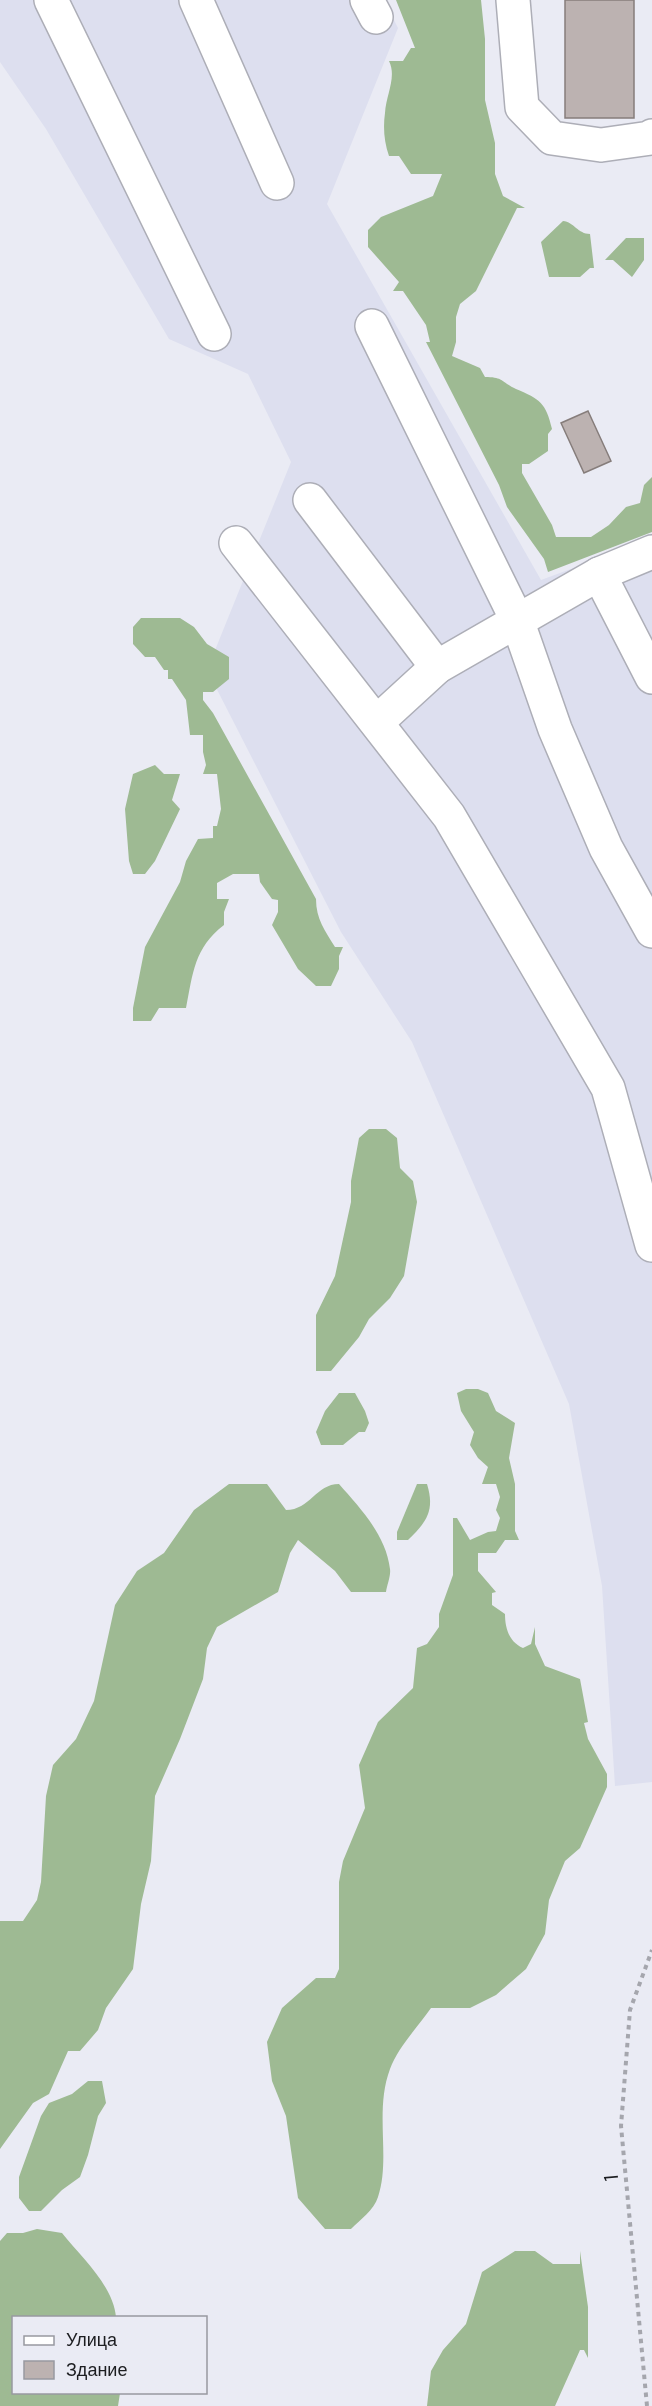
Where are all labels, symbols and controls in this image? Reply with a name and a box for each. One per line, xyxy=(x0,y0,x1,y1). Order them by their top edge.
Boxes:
street label: 1 xyxy=(598,2174,624,2182)
legend xyxy=(12,2316,207,2394)
text: Улица xyxy=(66,2328,118,2352)
text: Здание xyxy=(66,2358,127,2382)

